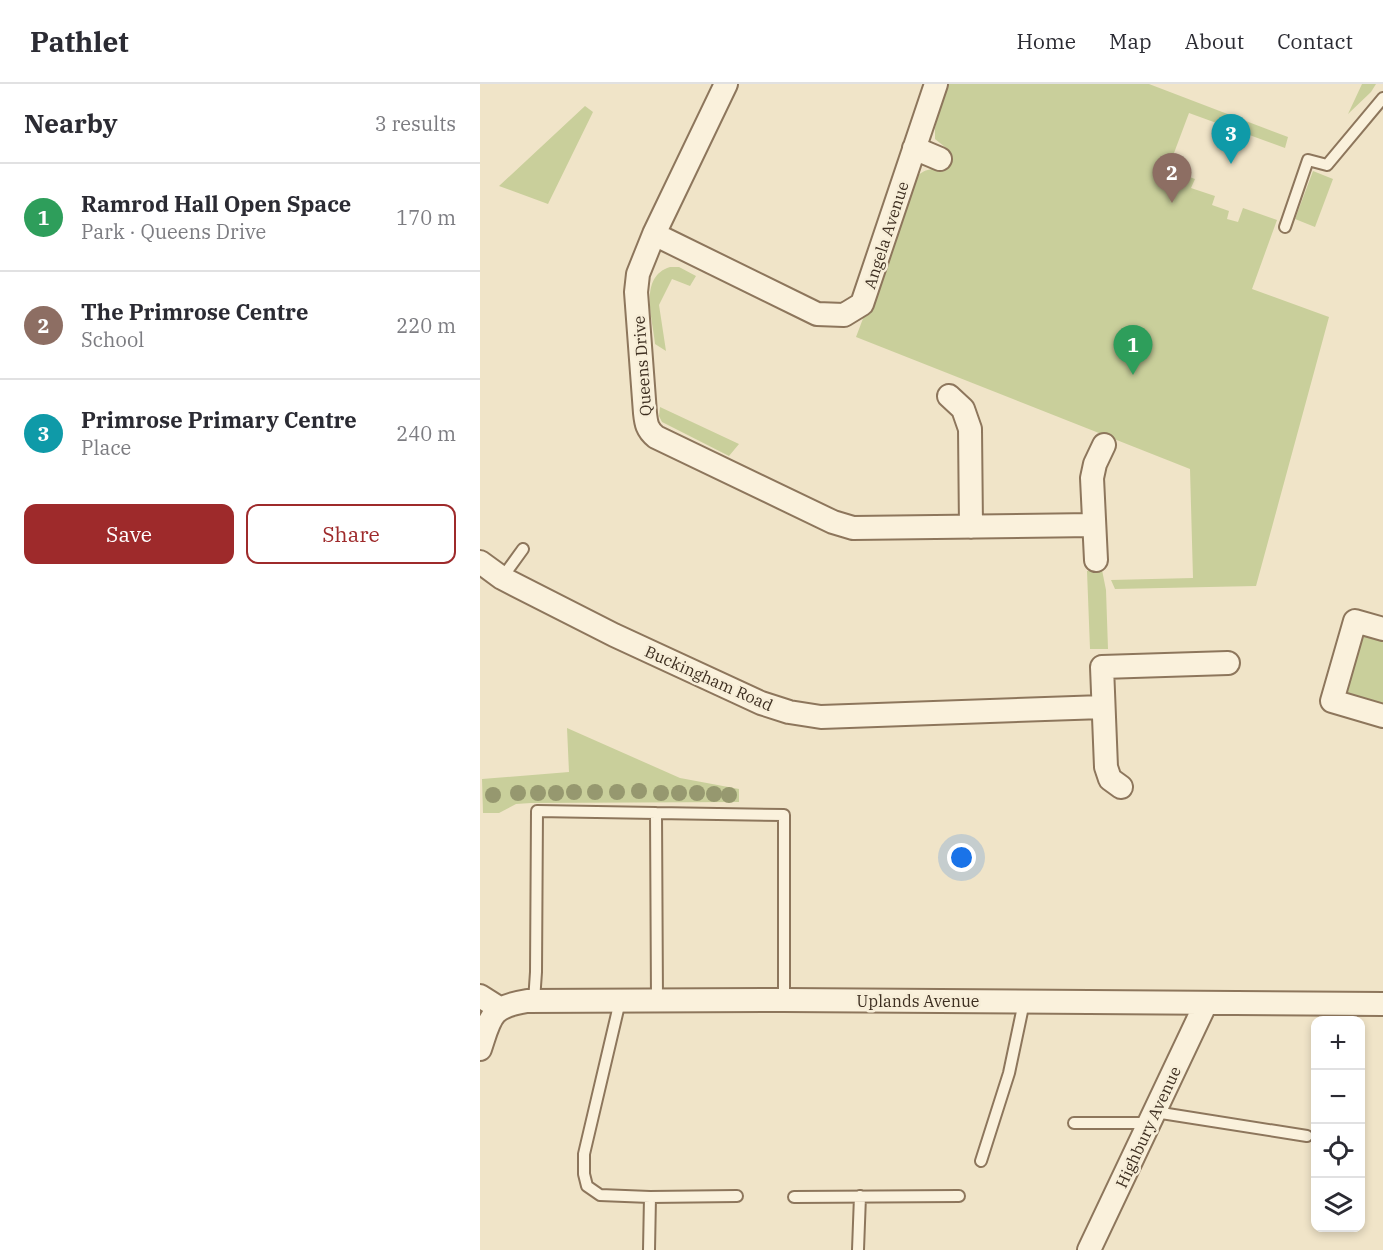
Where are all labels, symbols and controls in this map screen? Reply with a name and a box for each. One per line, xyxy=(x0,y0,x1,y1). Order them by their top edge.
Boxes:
text: Pathlet xyxy=(30,23,129,60)
text: Home xyxy=(1016,27,1076,55)
text: Map xyxy=(1109,27,1152,55)
text: About xyxy=(1185,27,1244,55)
text: Contact xyxy=(1277,27,1353,55)
text: Nearby xyxy=(24,106,118,140)
text: 3 results xyxy=(375,110,456,137)
pin: 3 xyxy=(1212,115,1251,164)
pin: 2 xyxy=(1152,154,1192,203)
street label: Angela Avenue xyxy=(859,179,913,291)
text: Ramrod Hall Open Space xyxy=(81,189,351,218)
text: 1 xyxy=(38,204,50,231)
text: 170 m xyxy=(396,204,456,231)
text: Park · Queens Drive xyxy=(81,218,266,245)
text: The Primrose Centre xyxy=(81,297,308,326)
text: 2 xyxy=(38,312,50,339)
text: 220 m xyxy=(396,312,456,339)
street label: Queens Drive xyxy=(629,315,655,417)
text: School xyxy=(81,326,144,353)
pin: 1 xyxy=(1114,326,1152,375)
text: Primrose Primary Centre xyxy=(81,405,357,434)
text: 3 xyxy=(38,420,50,447)
text: 240 m xyxy=(396,420,456,447)
text: Place xyxy=(81,434,131,461)
button: Save xyxy=(24,504,234,564)
button: Share xyxy=(246,504,456,564)
street label: Buckingham Road xyxy=(642,641,776,715)
your location xyxy=(947,843,976,872)
street label: Uplands Avenue xyxy=(857,991,979,1011)
map controls xyxy=(1311,1016,1365,1232)
button: + xyxy=(1311,1016,1365,1070)
street label: Highbury Avenue xyxy=(1111,1063,1185,1191)
button: − xyxy=(1311,1070,1365,1124)
button: locate xyxy=(1311,1124,1365,1178)
button: layers xyxy=(1311,1178,1365,1232)

